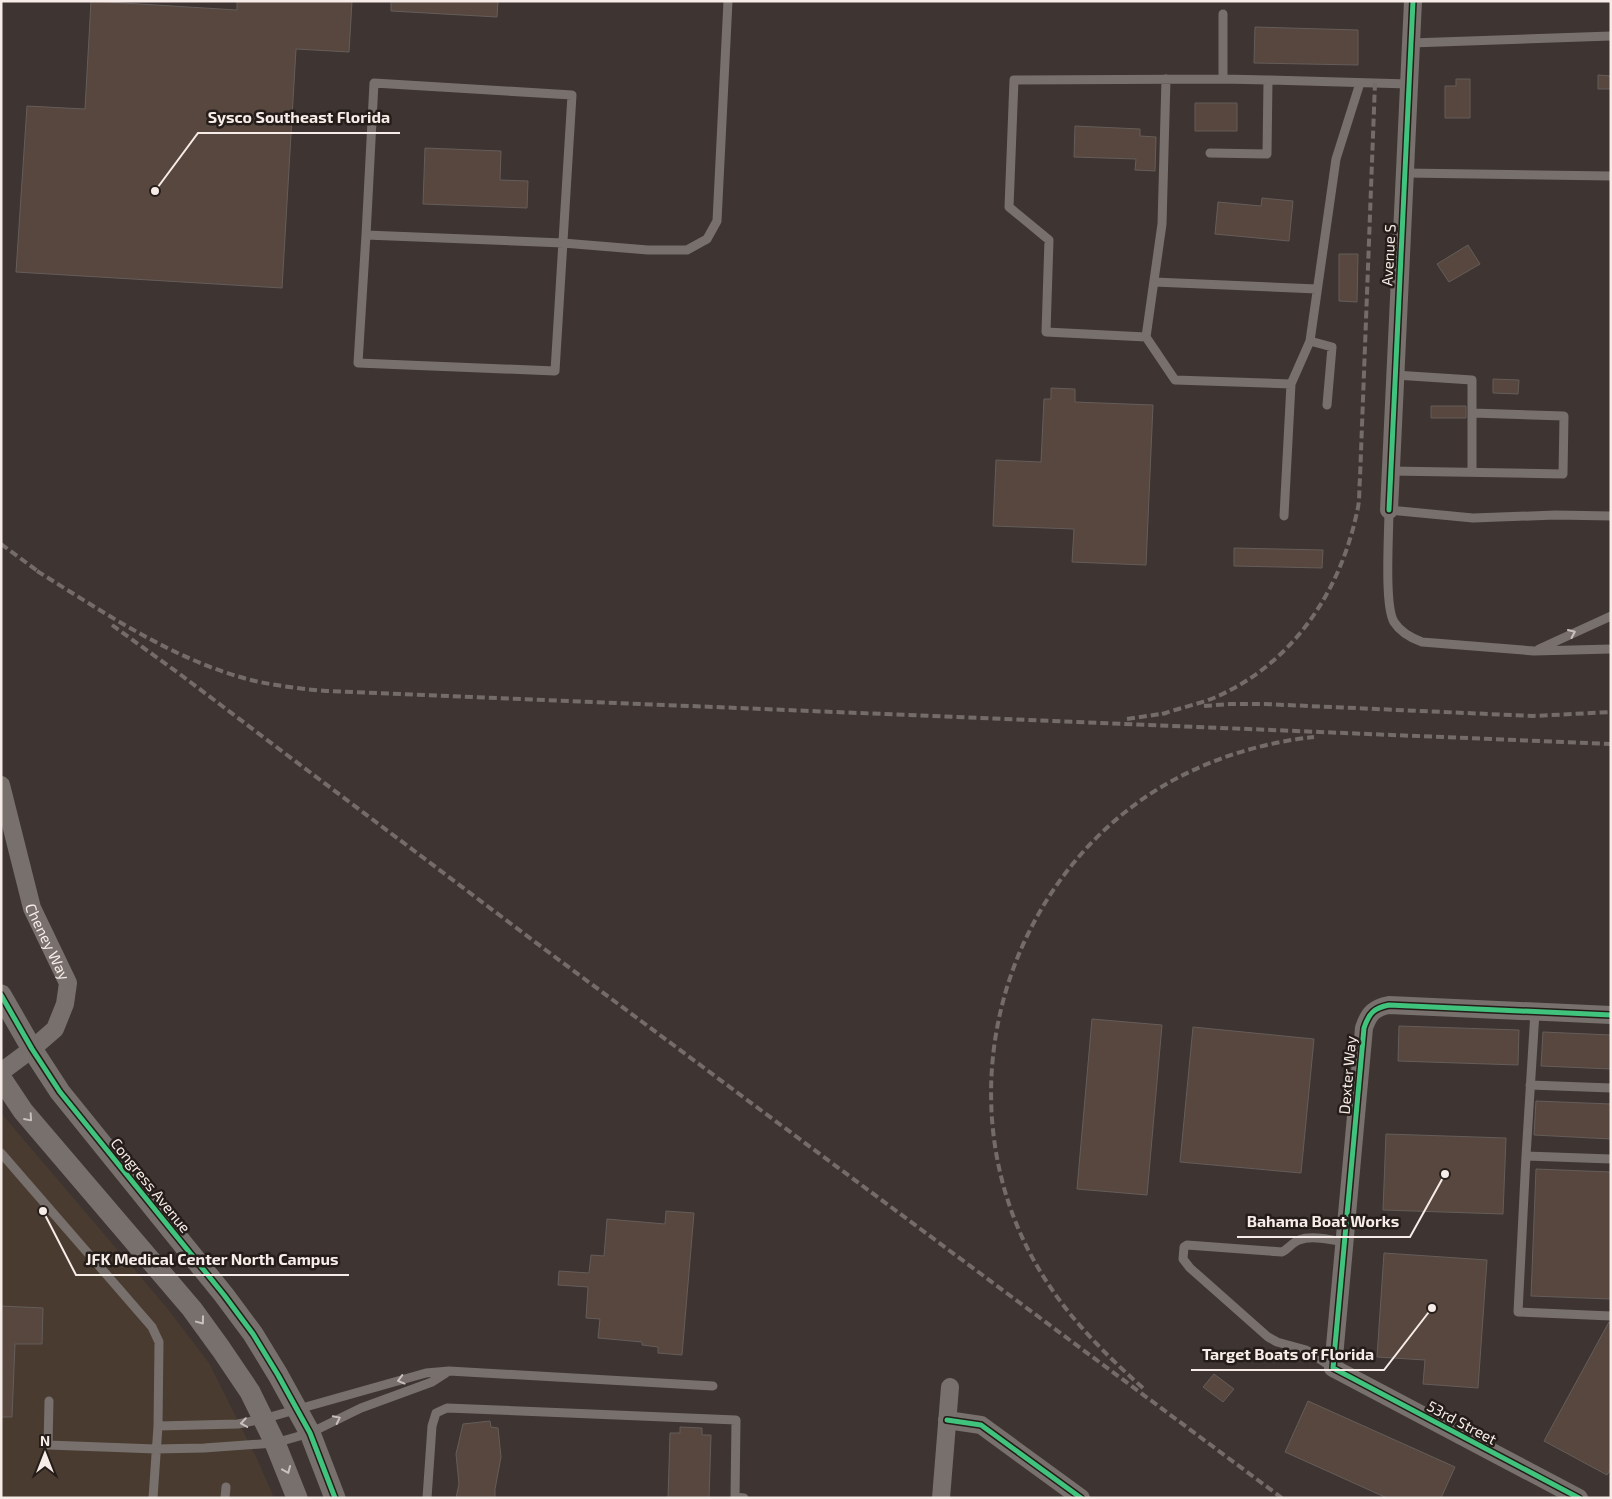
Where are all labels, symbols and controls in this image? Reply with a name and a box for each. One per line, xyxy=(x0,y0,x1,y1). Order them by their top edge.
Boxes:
callout: Sysco Southeast Florida xyxy=(198,102,400,133)
text: Sysco Southeast Florida xyxy=(208,107,390,127)
street label: Avenue S xyxy=(1377,224,1399,286)
one-way arrow xyxy=(1567,629,1576,640)
street label: Cheney Way xyxy=(22,902,74,983)
street label: Dexter Way xyxy=(1335,1035,1359,1115)
one-way arrow xyxy=(23,1113,32,1122)
street label: Congress Avenue xyxy=(107,1134,195,1236)
callout: Bahama Boat Works xyxy=(1237,1206,1410,1237)
text: Bahama Boat Works xyxy=(1247,1211,1399,1230)
callout: JFK Medical Center North Campus xyxy=(76,1244,349,1275)
text: JFK Medical Center North Campus xyxy=(86,1249,338,1268)
one-way arrow xyxy=(195,1315,204,1325)
callout: Target Boats of Florida xyxy=(1191,1339,1384,1370)
text: Target Boats of Florida xyxy=(1202,1344,1374,1363)
one-way arrow xyxy=(396,1374,405,1385)
street label: 53rd Street xyxy=(1424,1396,1500,1448)
one-way arrow xyxy=(332,1415,341,1425)
one-way arrow xyxy=(240,1417,249,1427)
north arrow xyxy=(20,1429,70,1479)
text: N xyxy=(40,1432,50,1449)
one-way arrow xyxy=(280,1465,291,1474)

